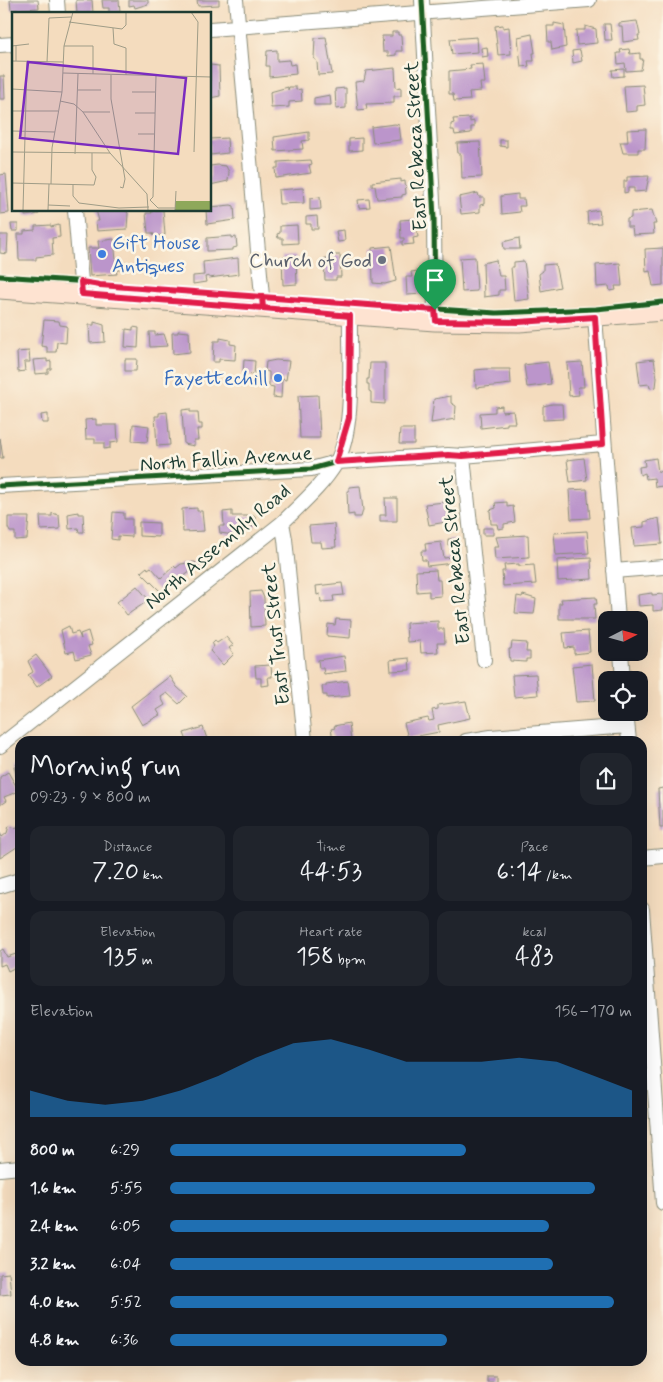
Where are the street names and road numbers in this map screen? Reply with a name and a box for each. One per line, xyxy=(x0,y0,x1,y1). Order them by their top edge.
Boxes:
street label: East Rebecca Street xyxy=(399,60,434,231)
street label: North Fallin Avenue xyxy=(139,440,313,479)
street label: East Rebecca Street xyxy=(433,474,478,646)
street label: North Assembly Road xyxy=(139,478,297,616)
street label: East Trust Street xyxy=(256,561,297,707)

